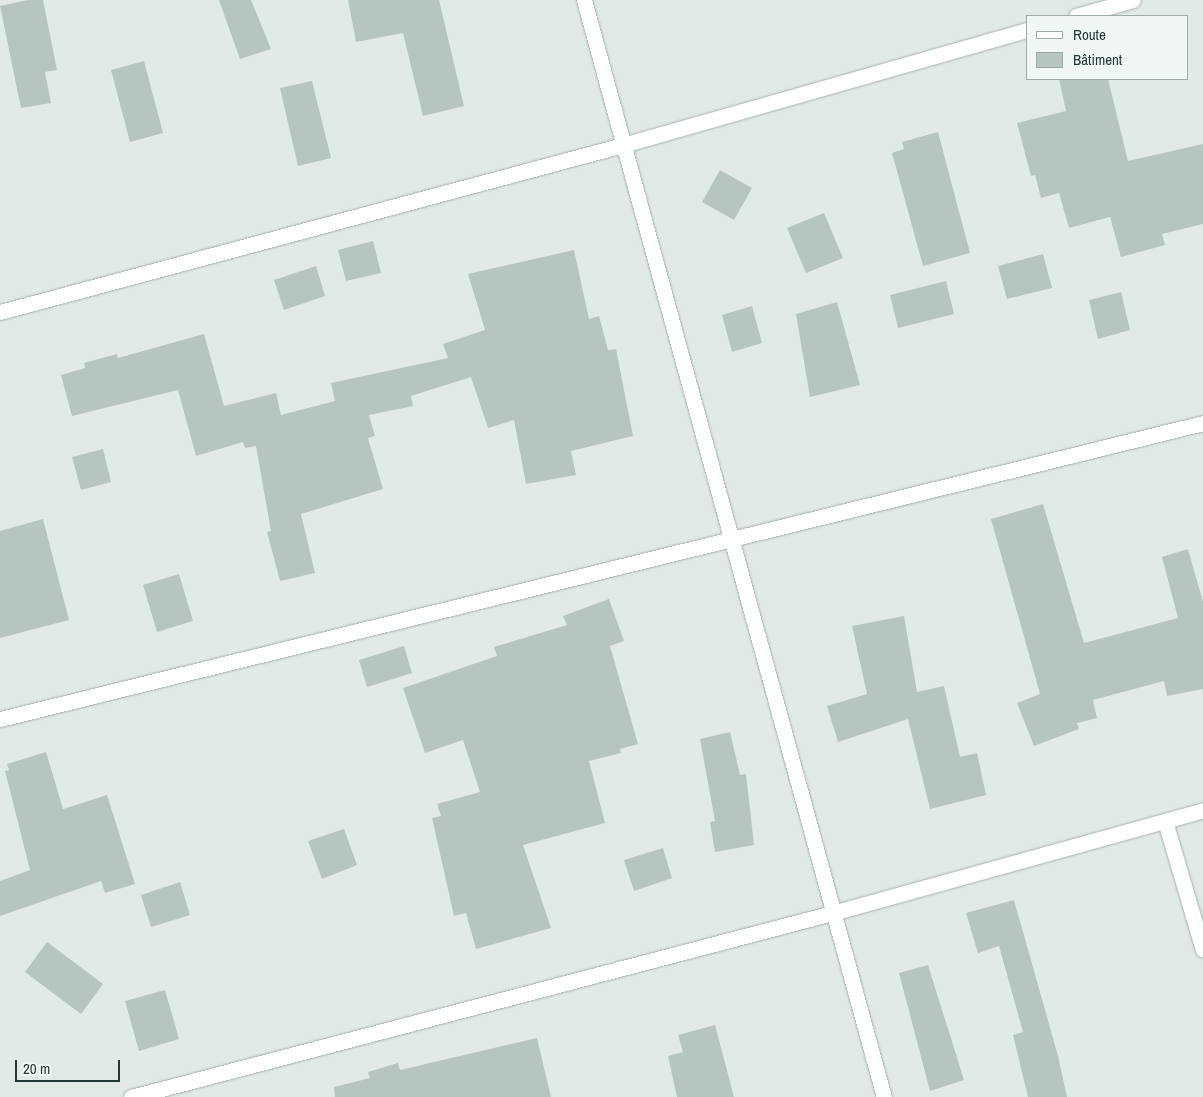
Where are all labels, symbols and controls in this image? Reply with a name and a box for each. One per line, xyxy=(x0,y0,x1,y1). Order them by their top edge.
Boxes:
legend xyxy=(1026,15,1188,80)
text: Route xyxy=(1073,24,1106,45)
text: Bâtiment xyxy=(1073,49,1122,70)
scale bar xyxy=(18,1050,122,1082)
text: 20 m xyxy=(23,1058,50,1079)

